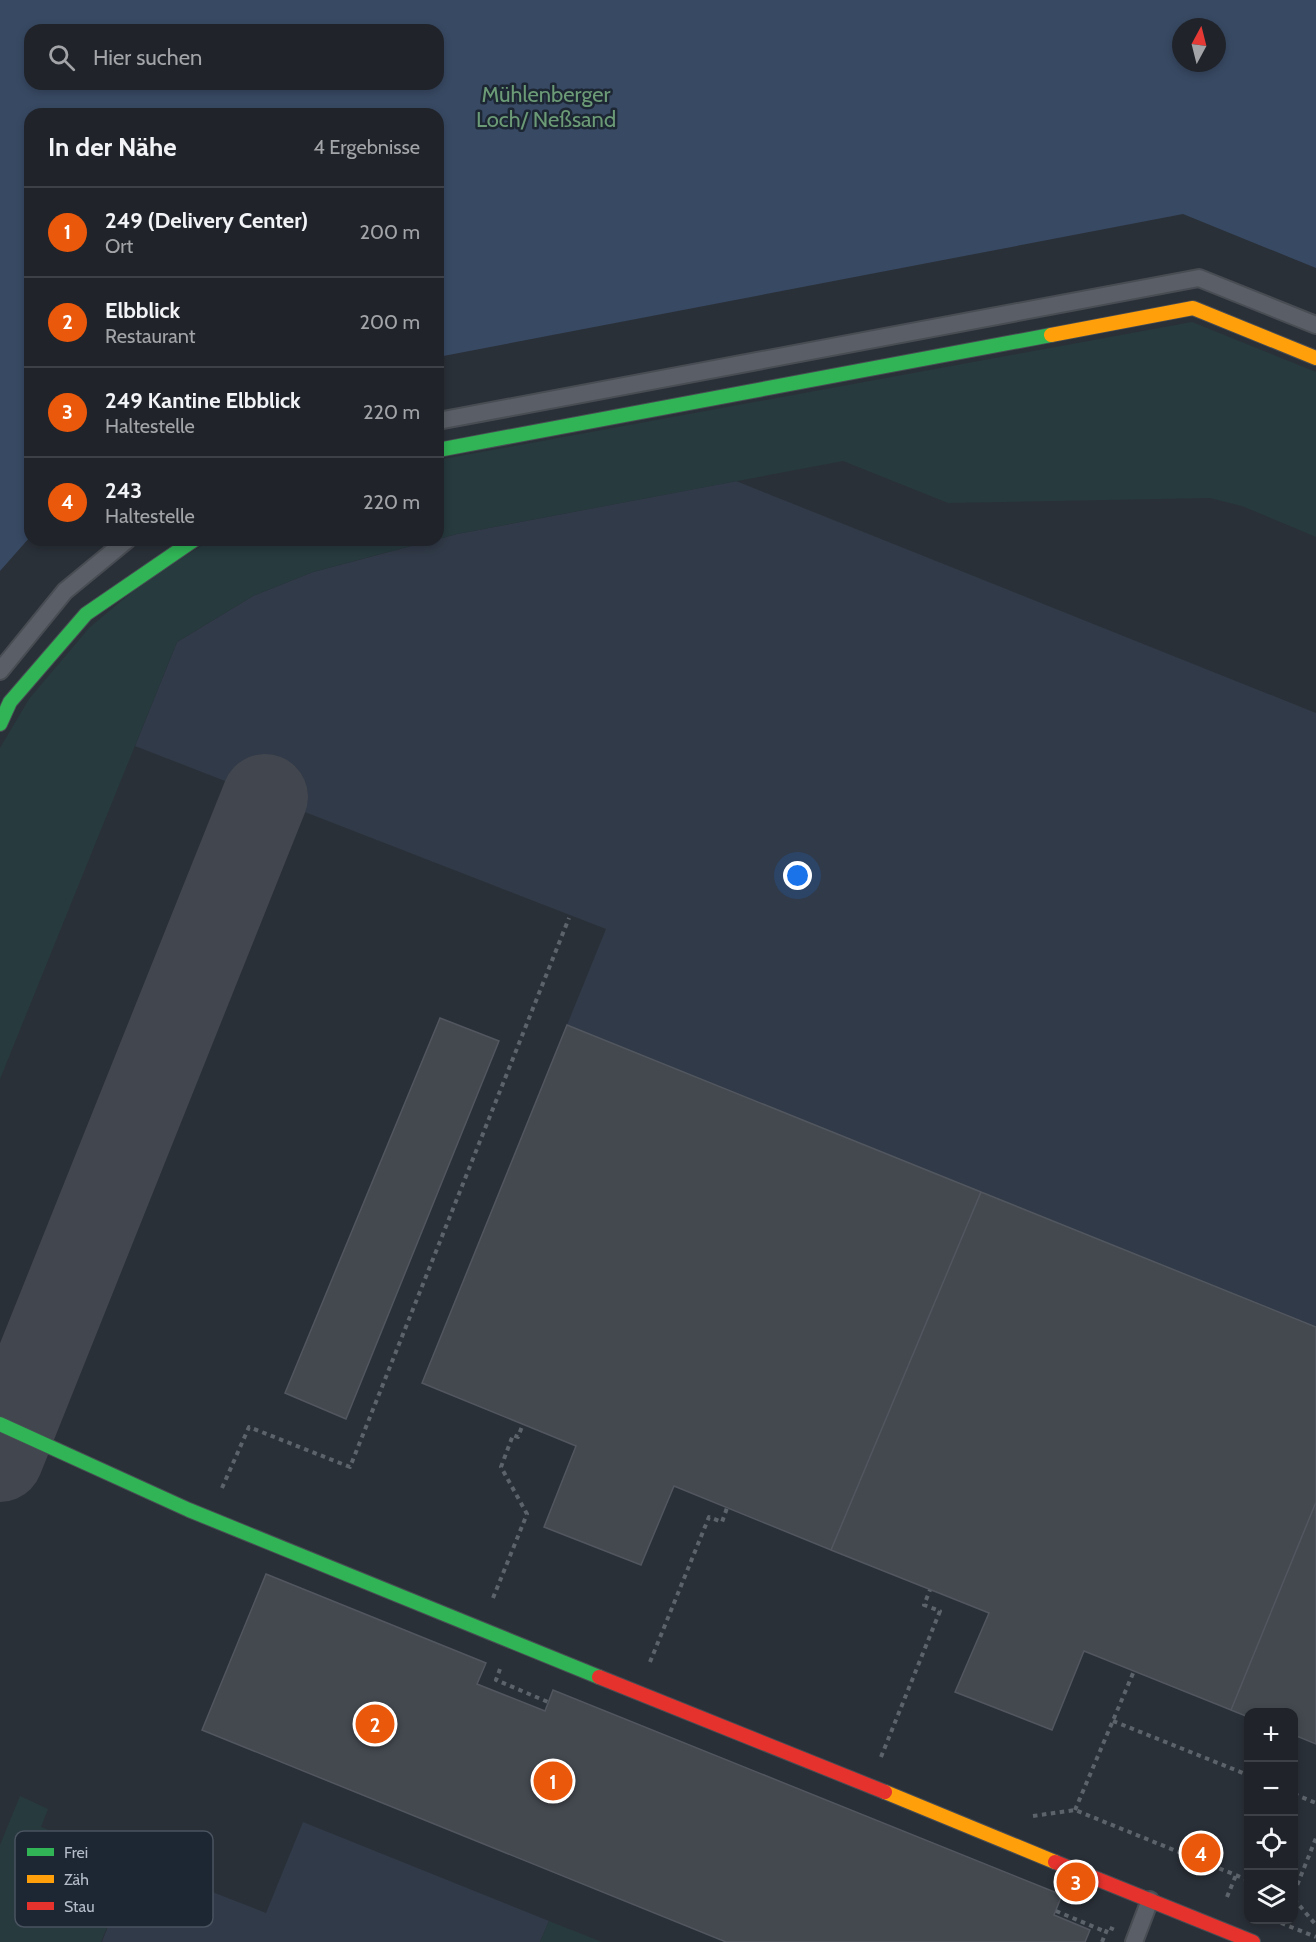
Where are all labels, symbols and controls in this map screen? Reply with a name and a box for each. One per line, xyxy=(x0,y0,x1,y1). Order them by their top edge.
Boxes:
north arrow xyxy=(1172,18,1226,72)
search box xyxy=(24,24,444,90)
icon: search xyxy=(45,41,78,74)
text: Hier suchen xyxy=(93,44,202,71)
park label: Mühlenberger Loch/ Neßsand xyxy=(476,81,616,133)
text: In der Nähe xyxy=(48,131,177,163)
text: 4 Ergebnisse xyxy=(313,135,420,159)
text: 249 (Delivery Center) xyxy=(105,207,308,234)
text: 1 xyxy=(64,220,71,244)
text: 200 m xyxy=(360,220,420,244)
text: Ort xyxy=(105,234,133,258)
text: Elbblick xyxy=(105,297,180,324)
text: 2 xyxy=(62,310,73,334)
text: 200 m xyxy=(360,310,420,334)
text: Restaurant xyxy=(105,324,196,348)
text: 249 Kantine Elbblick xyxy=(105,387,301,414)
text: 3 xyxy=(62,400,73,424)
text: 220 m xyxy=(363,400,420,424)
text: Haltestelle xyxy=(105,414,195,438)
text: 243 xyxy=(105,477,142,504)
text: 4 xyxy=(61,490,74,514)
text: 220 m xyxy=(363,490,420,514)
text: Haltestelle xyxy=(105,504,195,528)
your location xyxy=(783,861,812,890)
pin: 2 xyxy=(356,1702,394,1746)
map controls xyxy=(1244,1708,1298,1924)
button: + xyxy=(1244,1708,1298,1762)
pin: 1 xyxy=(534,1758,572,1804)
button: − xyxy=(1244,1762,1298,1816)
button: locate xyxy=(1244,1816,1298,1870)
pin: 4 xyxy=(1182,1830,1220,1876)
legend xyxy=(15,1831,213,1927)
text: Frei xyxy=(64,1843,88,1862)
pin: 3 xyxy=(1056,1860,1096,1904)
text: Zäh xyxy=(64,1870,89,1889)
button: layers xyxy=(1244,1870,1298,1924)
text: Stau xyxy=(64,1897,95,1916)

